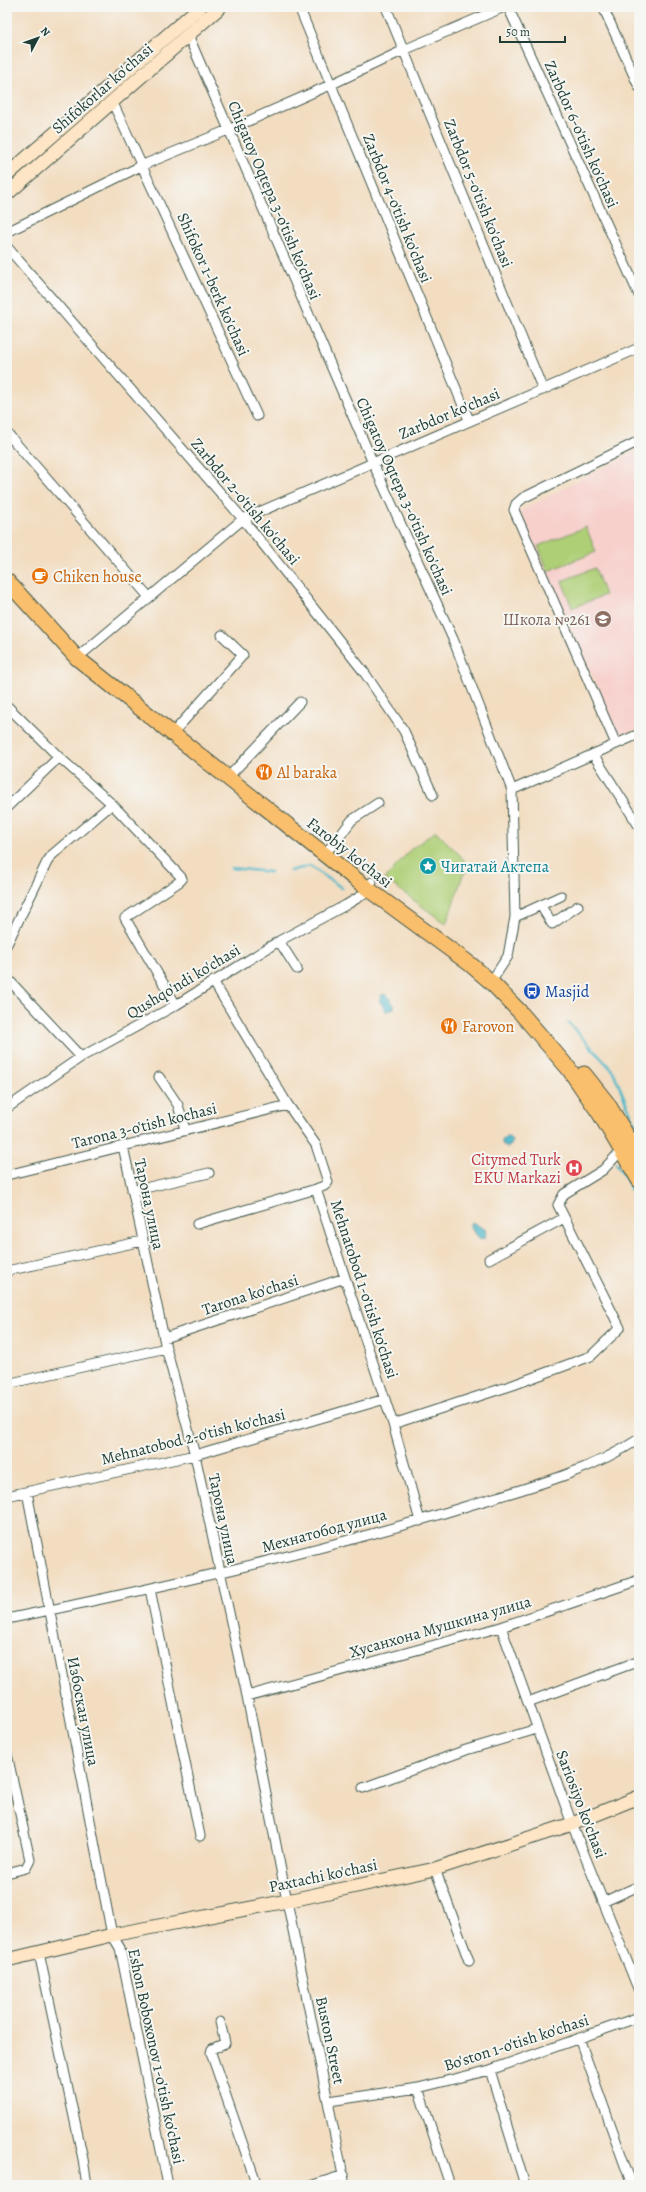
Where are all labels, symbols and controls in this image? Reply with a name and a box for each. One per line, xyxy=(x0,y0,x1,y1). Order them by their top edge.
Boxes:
north arrow xyxy=(18,18,58,58)
scale bar xyxy=(500,18,565,44)
text: N xyxy=(37,24,53,40)
text: 50 m xyxy=(506,24,530,40)
street label: Shifokorlar ko'chasi xyxy=(47,38,158,139)
street label: Zarbdor 6-o'tish ko'chasi xyxy=(539,57,623,212)
street label: Chigatoy Oqtepa 3-o'tish ko'chasi xyxy=(222,98,326,303)
street label: Zarbdor 5-o'tish ko'chasi xyxy=(438,116,518,271)
street label: Zarbdor 4-o'tish ko'chasi xyxy=(357,131,437,286)
street label: Shifokor 1-berk ko'chasi xyxy=(172,209,255,359)
street label: Zarbdor ko'chasi xyxy=(395,383,503,445)
street label: Chigatoy Oqtepa 3-o'tish ko'chasi xyxy=(350,394,458,599)
street label: Zarbdor 2-o'tish ko'chasi xyxy=(186,434,305,570)
cafe icon: Chiken house xyxy=(30,566,50,586)
place label: Chiken house xyxy=(53,566,142,588)
place label: Школа №261 xyxy=(503,609,591,631)
school or university icon: Школа №261 xyxy=(593,609,613,629)
restaurant icon: Al baraka xyxy=(254,762,274,782)
place label: Al baraka xyxy=(276,762,338,784)
street label: Farobiy ko'chasi xyxy=(302,812,397,893)
place icon: Чигатай Актепа xyxy=(418,856,438,876)
place label: Чигатай Актепа xyxy=(441,856,550,878)
street label: Qushqo'ndi ko'chasi xyxy=(123,939,245,1025)
bus stop icon: Masjid xyxy=(522,981,542,1001)
place label: Masjid xyxy=(545,981,590,1003)
restaurant icon: Farovon xyxy=(439,1016,459,1036)
place label: Farovon xyxy=(462,1016,514,1038)
street label: Tarona 3-o'tish kochasi xyxy=(70,1097,219,1155)
place label: Citymed Turk EKU Markazi xyxy=(471,1149,561,1189)
street label: Тарона улица xyxy=(129,1157,170,1252)
hospital icon: Citymed Turk EKU Markazi xyxy=(564,1158,584,1178)
street label: Mehnatobod 1-o'tish ko'chasi xyxy=(325,1197,403,1382)
street label: Tarona ko'chasi xyxy=(199,1269,301,1321)
street label: Mehnatobod 2-o'tish ko'chasi xyxy=(99,1403,288,1470)
street label: Тарона улица xyxy=(203,1472,244,1567)
street label: Мехнатобод улица xyxy=(259,1504,390,1558)
street label: Хусанхона Мушкина улица xyxy=(347,1590,534,1663)
street label: Избоскан улица xyxy=(62,1655,105,1768)
street label: Sariosiyo ko'chasi xyxy=(550,1747,612,1862)
street label: Paxtachi ko'chasi xyxy=(267,1854,380,1898)
street label: Eshon Boboxonov 1-o'tish ko'chasi xyxy=(122,1946,190,2166)
street label: Buston Street xyxy=(310,1994,350,2086)
street label: Bo'ston 1-o'tish ko'chasi xyxy=(441,2009,592,2077)

